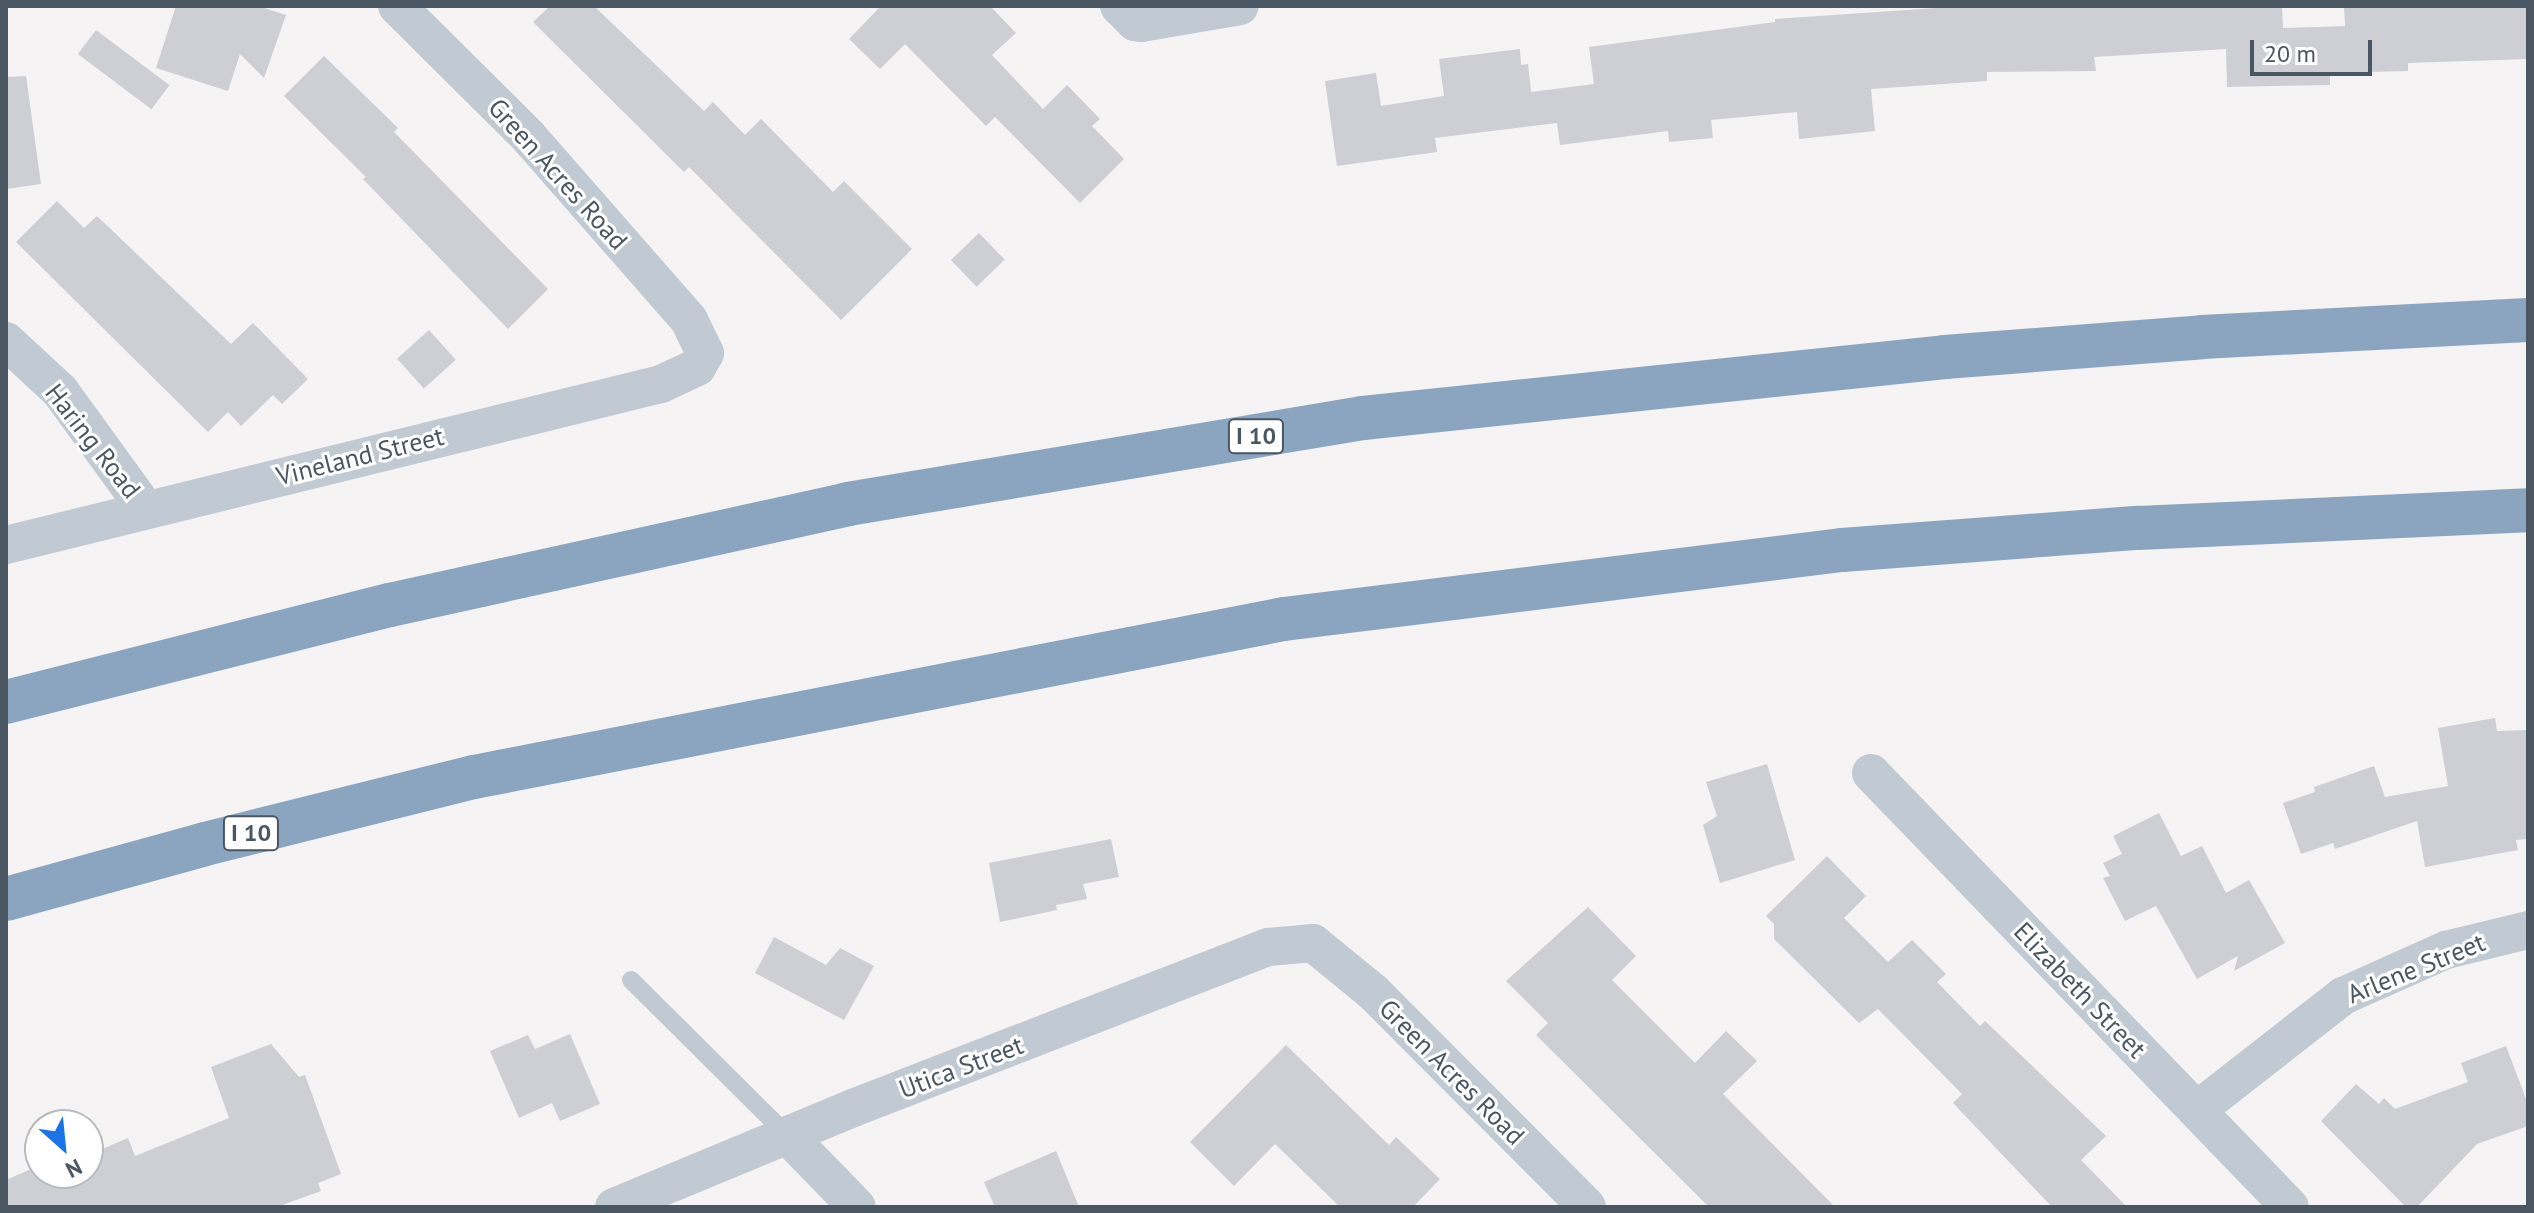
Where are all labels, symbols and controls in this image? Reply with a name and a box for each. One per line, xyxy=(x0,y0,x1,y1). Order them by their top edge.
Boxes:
scale bar xyxy=(2254,24,2376,74)
text: 20 m xyxy=(2264,38,2316,69)
street label: Green Acres Road xyxy=(482,92,634,256)
street label: Haring Road xyxy=(39,378,147,504)
road number: I 10 xyxy=(1226,416,1286,456)
street label: Vineland Street xyxy=(273,420,447,492)
road number: I 10 xyxy=(221,813,281,853)
street label: Elizabeth Street xyxy=(2007,916,2153,1064)
street label: Arlene Street xyxy=(2343,926,2489,1010)
street label: Green Acres Road xyxy=(1373,993,1531,1151)
street label: Utica Street xyxy=(894,1029,1028,1105)
north arrow xyxy=(24,1109,104,1189)
text: N xyxy=(61,1153,87,1184)

